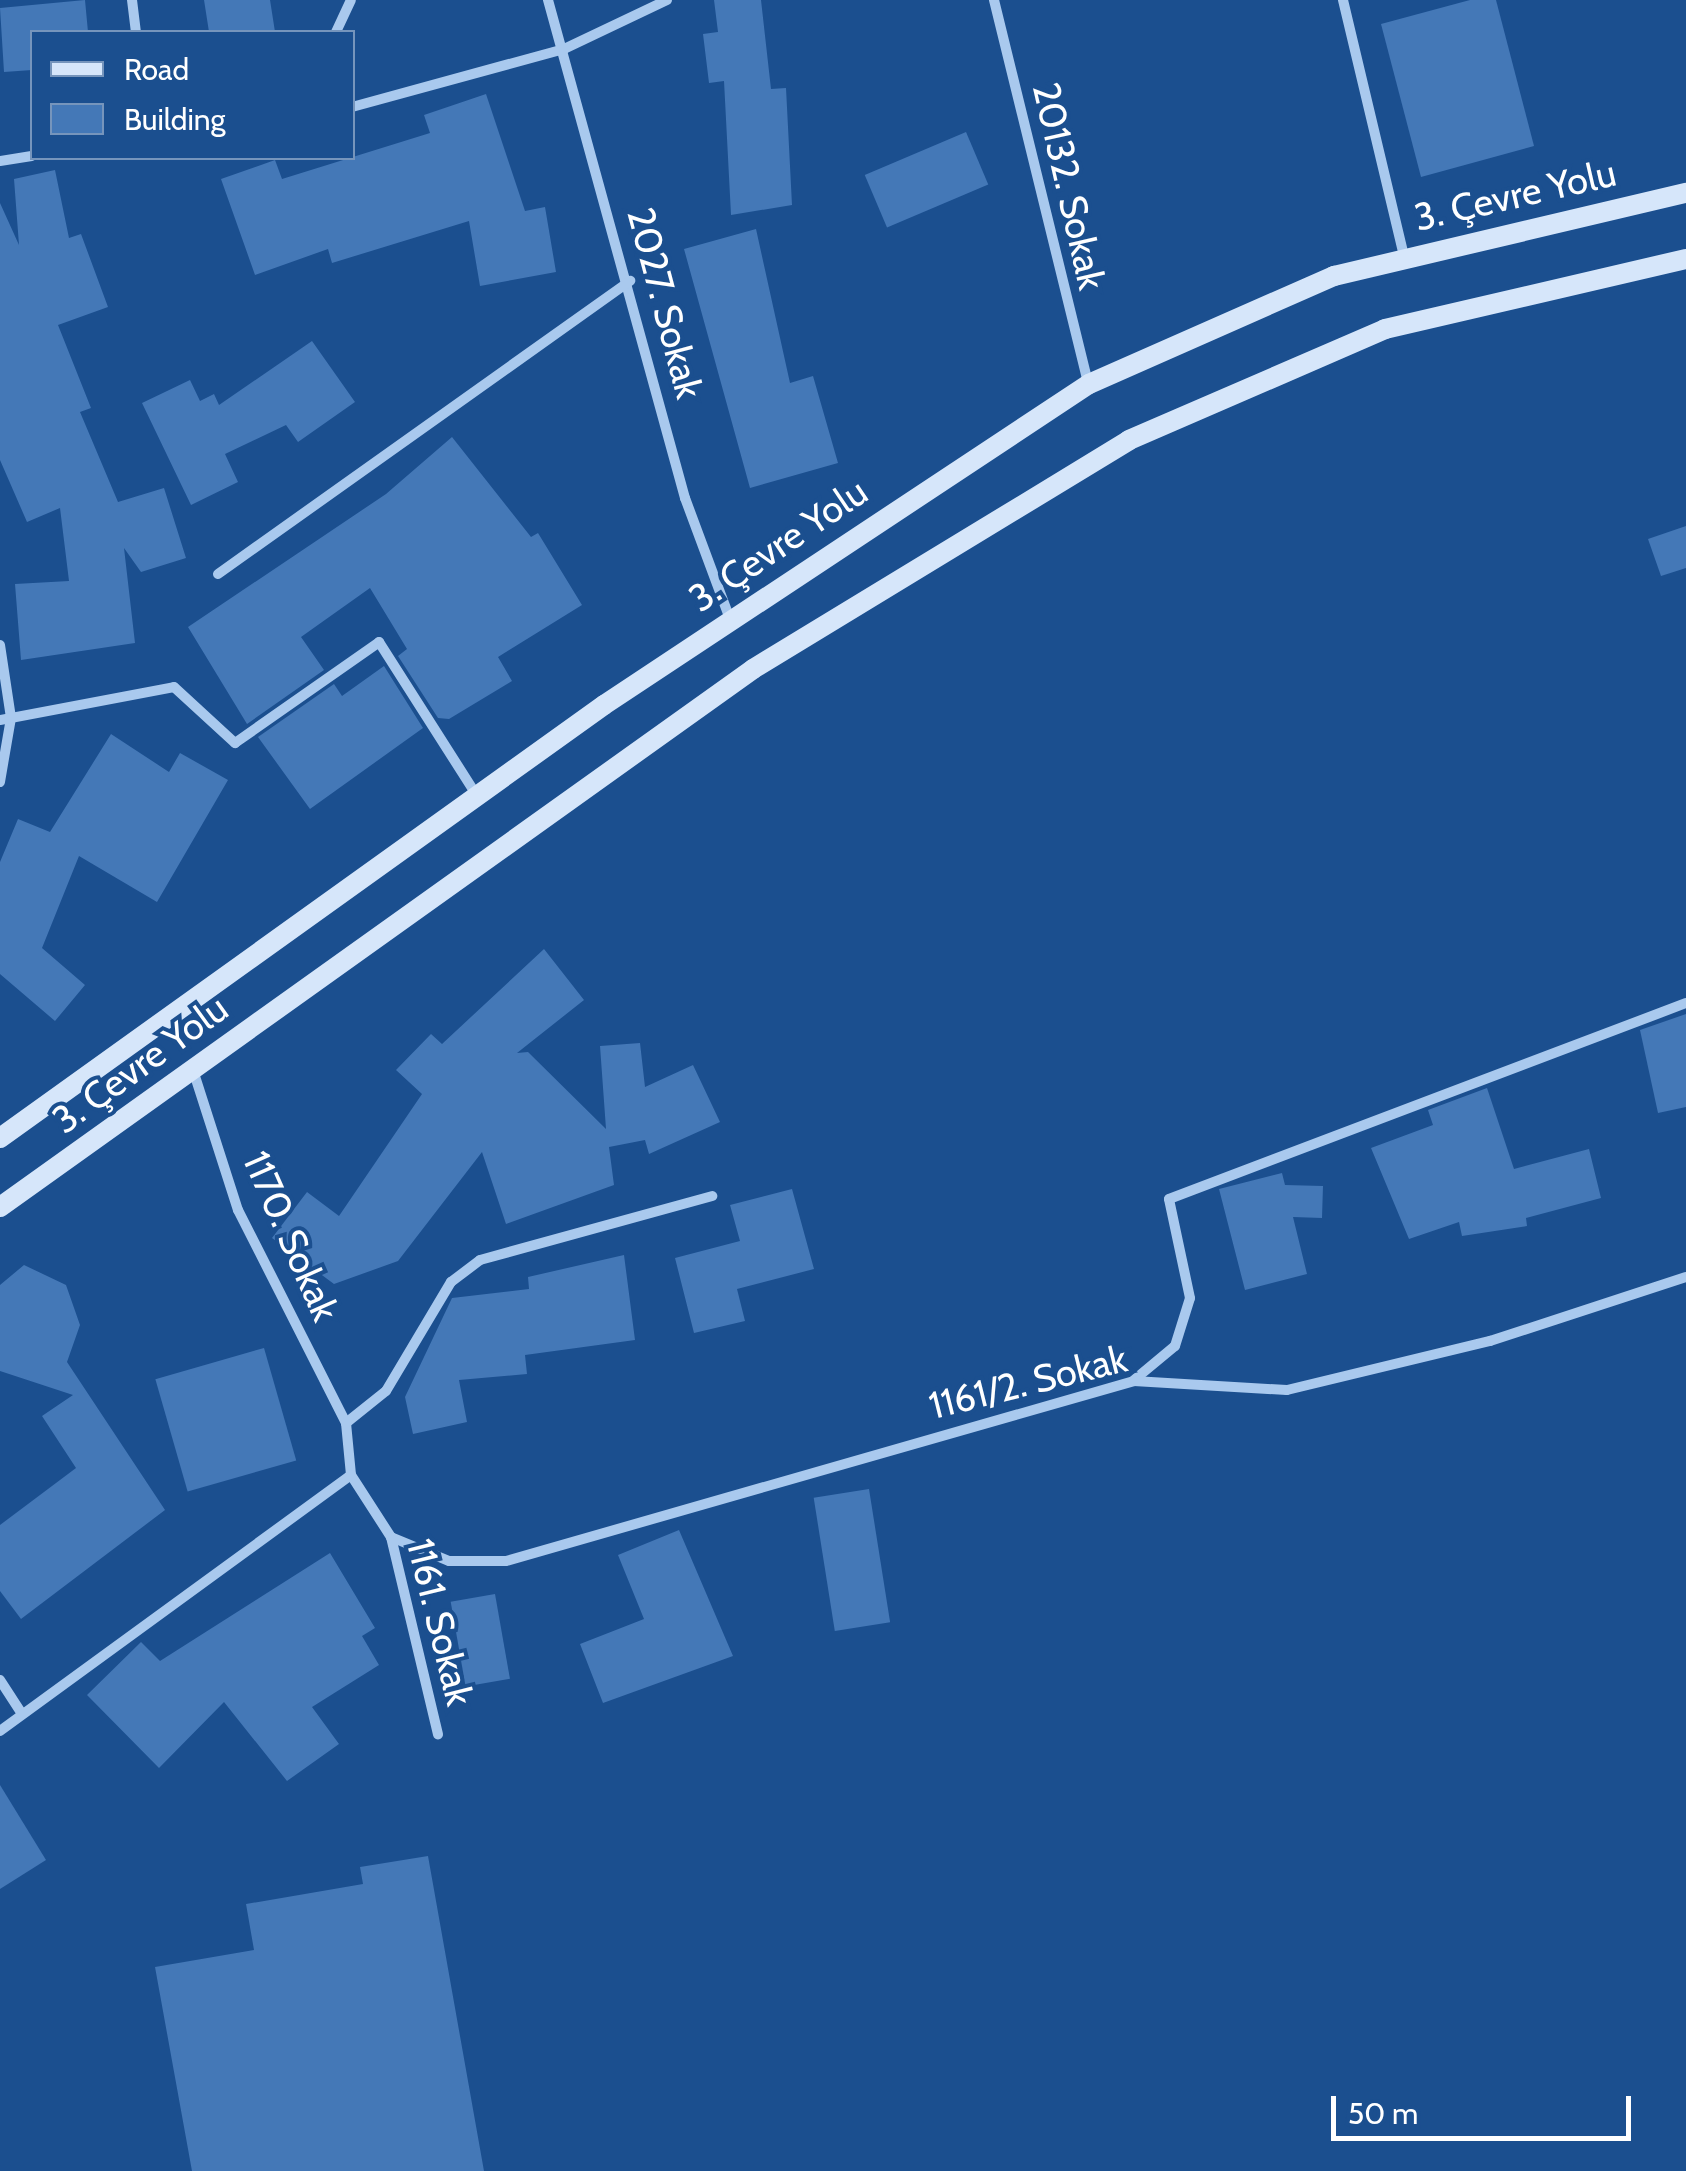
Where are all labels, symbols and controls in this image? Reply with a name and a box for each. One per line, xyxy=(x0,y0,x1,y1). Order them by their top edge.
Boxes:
legend xyxy=(30,30,355,160)
text: Road xyxy=(124,51,189,88)
street label: 20132. Sokak xyxy=(1023,78,1115,294)
text: Building xyxy=(124,101,226,138)
street label: 3. Çevre Yolu xyxy=(1410,150,1620,240)
street label: 2027. Sokak xyxy=(618,203,712,403)
street label: 3. Çevre Yolu xyxy=(680,469,876,621)
street label: 3. Çevre Yolu xyxy=(43,985,237,1143)
street label: 1170. Sokak xyxy=(233,1144,349,1328)
street label: 1161/2. Sokak xyxy=(924,1335,1132,1429)
street label: 1161. Sokak xyxy=(397,1534,483,1710)
scale bar xyxy=(1336,2076,1636,2138)
text: 50 m xyxy=(1348,2095,1418,2132)

